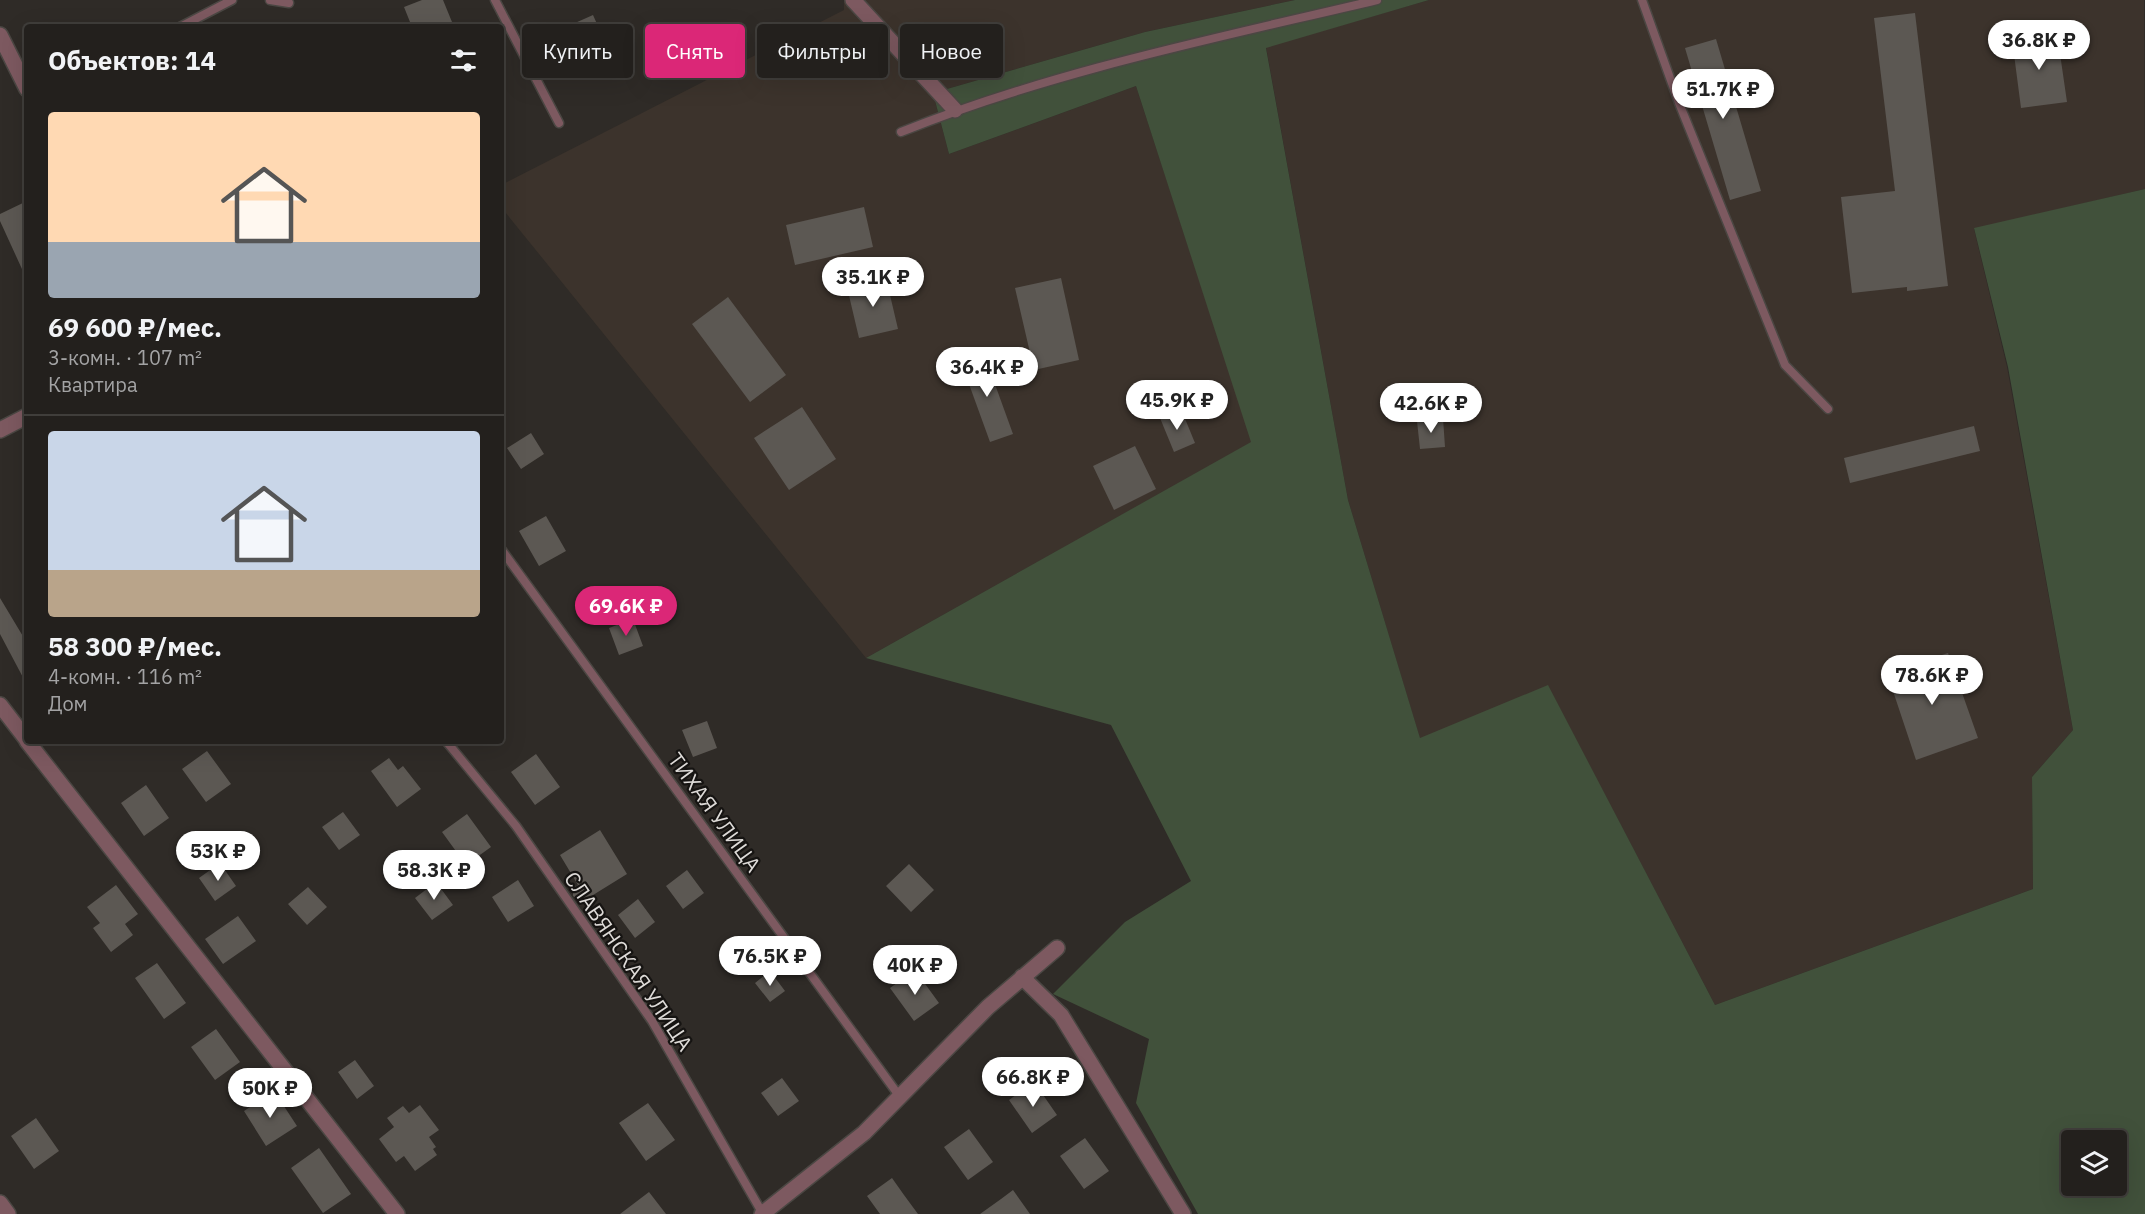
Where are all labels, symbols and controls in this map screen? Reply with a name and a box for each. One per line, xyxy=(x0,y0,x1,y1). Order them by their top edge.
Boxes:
pin: 36.8K ₽ xyxy=(1984,20,2094,71)
chip: Купить xyxy=(522,24,633,78)
chip: Снять xyxy=(645,24,745,78)
chip: Фильтры xyxy=(757,24,888,78)
chip: Новое xyxy=(900,24,1003,78)
text: 36.8K ₽ xyxy=(2002,26,2076,53)
text: Объектов: 14 xyxy=(48,43,216,77)
icon: filters xyxy=(447,44,480,77)
pin: 51.7K ₽ xyxy=(1668,69,1778,120)
text: 51.7K ₽ xyxy=(1686,75,1760,102)
icon: home xyxy=(210,151,318,259)
pin: 35.1K ₽ xyxy=(818,257,928,308)
text: 35.1K ₽ xyxy=(836,263,910,290)
text: 69 600 ₽/мес. xyxy=(48,310,222,344)
text: 3-комн. · 107 m² xyxy=(48,344,202,371)
pin: 36.4K ₽ xyxy=(932,347,1042,398)
text: 36.4K ₽ xyxy=(950,353,1024,380)
text: Квартира xyxy=(48,371,138,398)
pin: 45.9K ₽ xyxy=(1122,380,1232,431)
pin: 42.6K ₽ xyxy=(1376,383,1486,434)
text: 45.9K ₽ xyxy=(1140,386,1214,413)
text: 42.6K ₽ xyxy=(1394,389,1468,416)
icon: home xyxy=(210,470,318,578)
pin: 69.6K ₽ xyxy=(571,586,681,637)
text: 69.6K ₽ xyxy=(589,592,663,619)
text: 58 300 ₽/мес. xyxy=(48,629,222,663)
pin: 78.6K ₽ xyxy=(1877,655,1987,706)
text: 78.6K ₽ xyxy=(1895,661,1969,688)
text: 4-комн. · 116 m² xyxy=(48,663,202,690)
text: Дом xyxy=(48,690,88,717)
street label: ТИХАЯ УЛИЦА xyxy=(662,747,768,877)
pin: 53K ₽ xyxy=(176,831,260,882)
text: 53K ₽ xyxy=(190,837,246,864)
pin: 58.3K ₽ xyxy=(379,850,489,901)
text: 58.3K ₽ xyxy=(397,856,471,883)
street label: СЛАВЯНСКАЯ УЛИЦА xyxy=(558,866,700,1056)
pin: 76.5K ₽ xyxy=(715,936,825,987)
text: 76.5K ₽ xyxy=(733,942,807,969)
pin: 40K ₽ xyxy=(873,945,957,996)
text: 40K ₽ xyxy=(887,951,943,978)
pin: 66.8K ₽ xyxy=(978,1057,1088,1108)
text: 66.8K ₽ xyxy=(996,1063,1070,1090)
pin: 50K ₽ xyxy=(228,1068,312,1119)
text: 50K ₽ xyxy=(242,1074,298,1101)
map controls xyxy=(2061,1130,2127,1196)
button: layers xyxy=(2061,1130,2127,1196)

